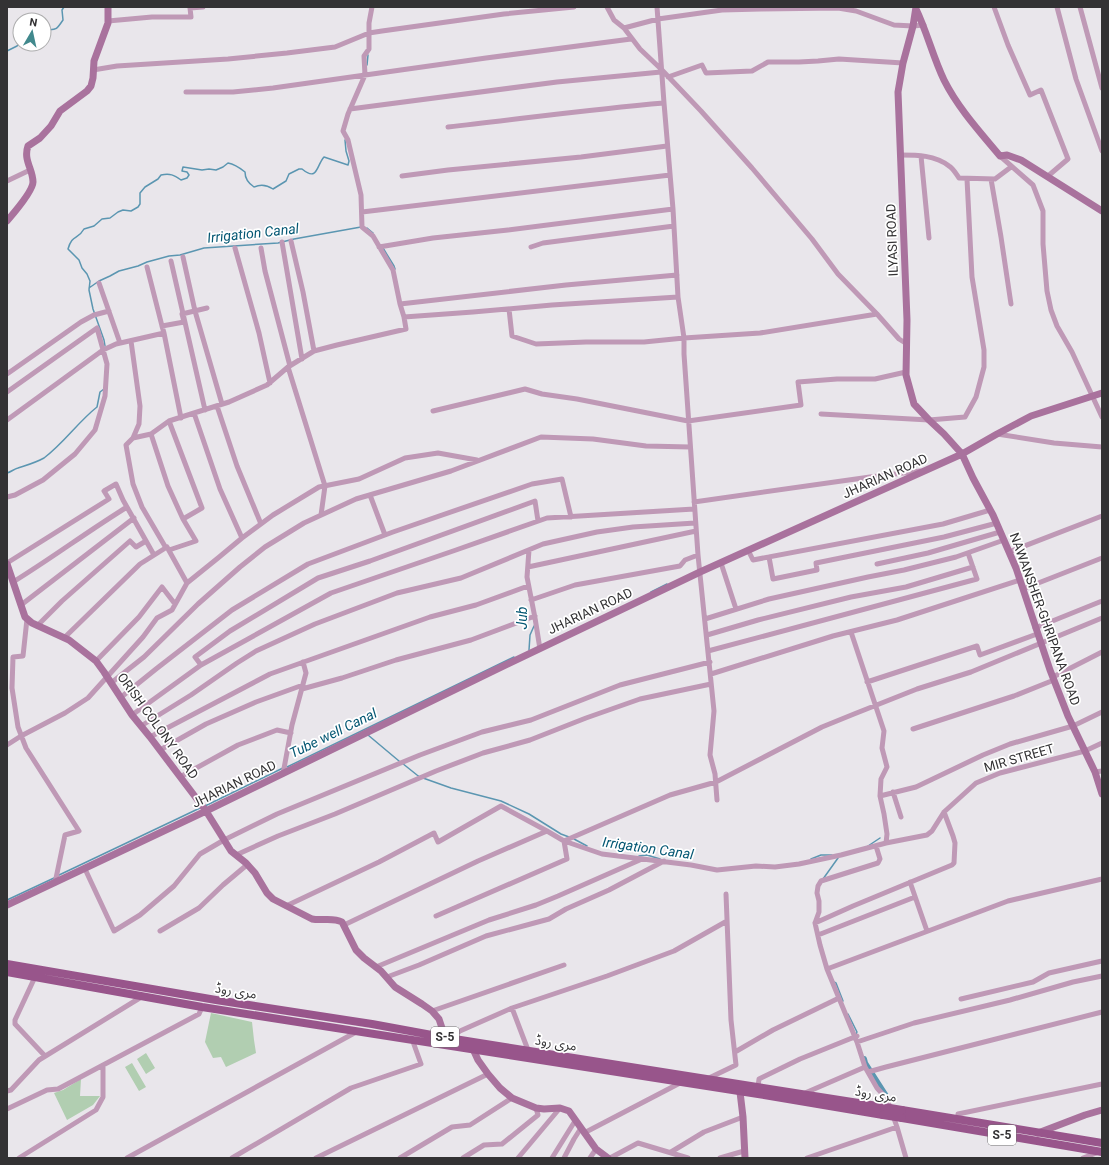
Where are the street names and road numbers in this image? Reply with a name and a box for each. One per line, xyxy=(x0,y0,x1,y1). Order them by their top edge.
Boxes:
street label: ILYASI ROAD xyxy=(883,203,901,277)
street label: JHARIAN ROAD xyxy=(840,451,930,501)
street label: NAWANSHER-GHRIPANA ROAD xyxy=(1007,531,1083,707)
street label: JHARIAN ROAD xyxy=(545,585,635,637)
street label: ORISH COLONY ROAD xyxy=(114,670,202,782)
street label: MIR STREET xyxy=(982,741,1056,775)
street label: JHARIAN ROAD xyxy=(190,757,278,811)
street label: مری روڈ xyxy=(214,980,258,1003)
road number: S-5 xyxy=(431,1027,459,1047)
street label: مری روڈ xyxy=(534,1032,578,1055)
street label: مری روڈ xyxy=(854,1083,898,1106)
road number: S-5 xyxy=(988,1125,1016,1145)

